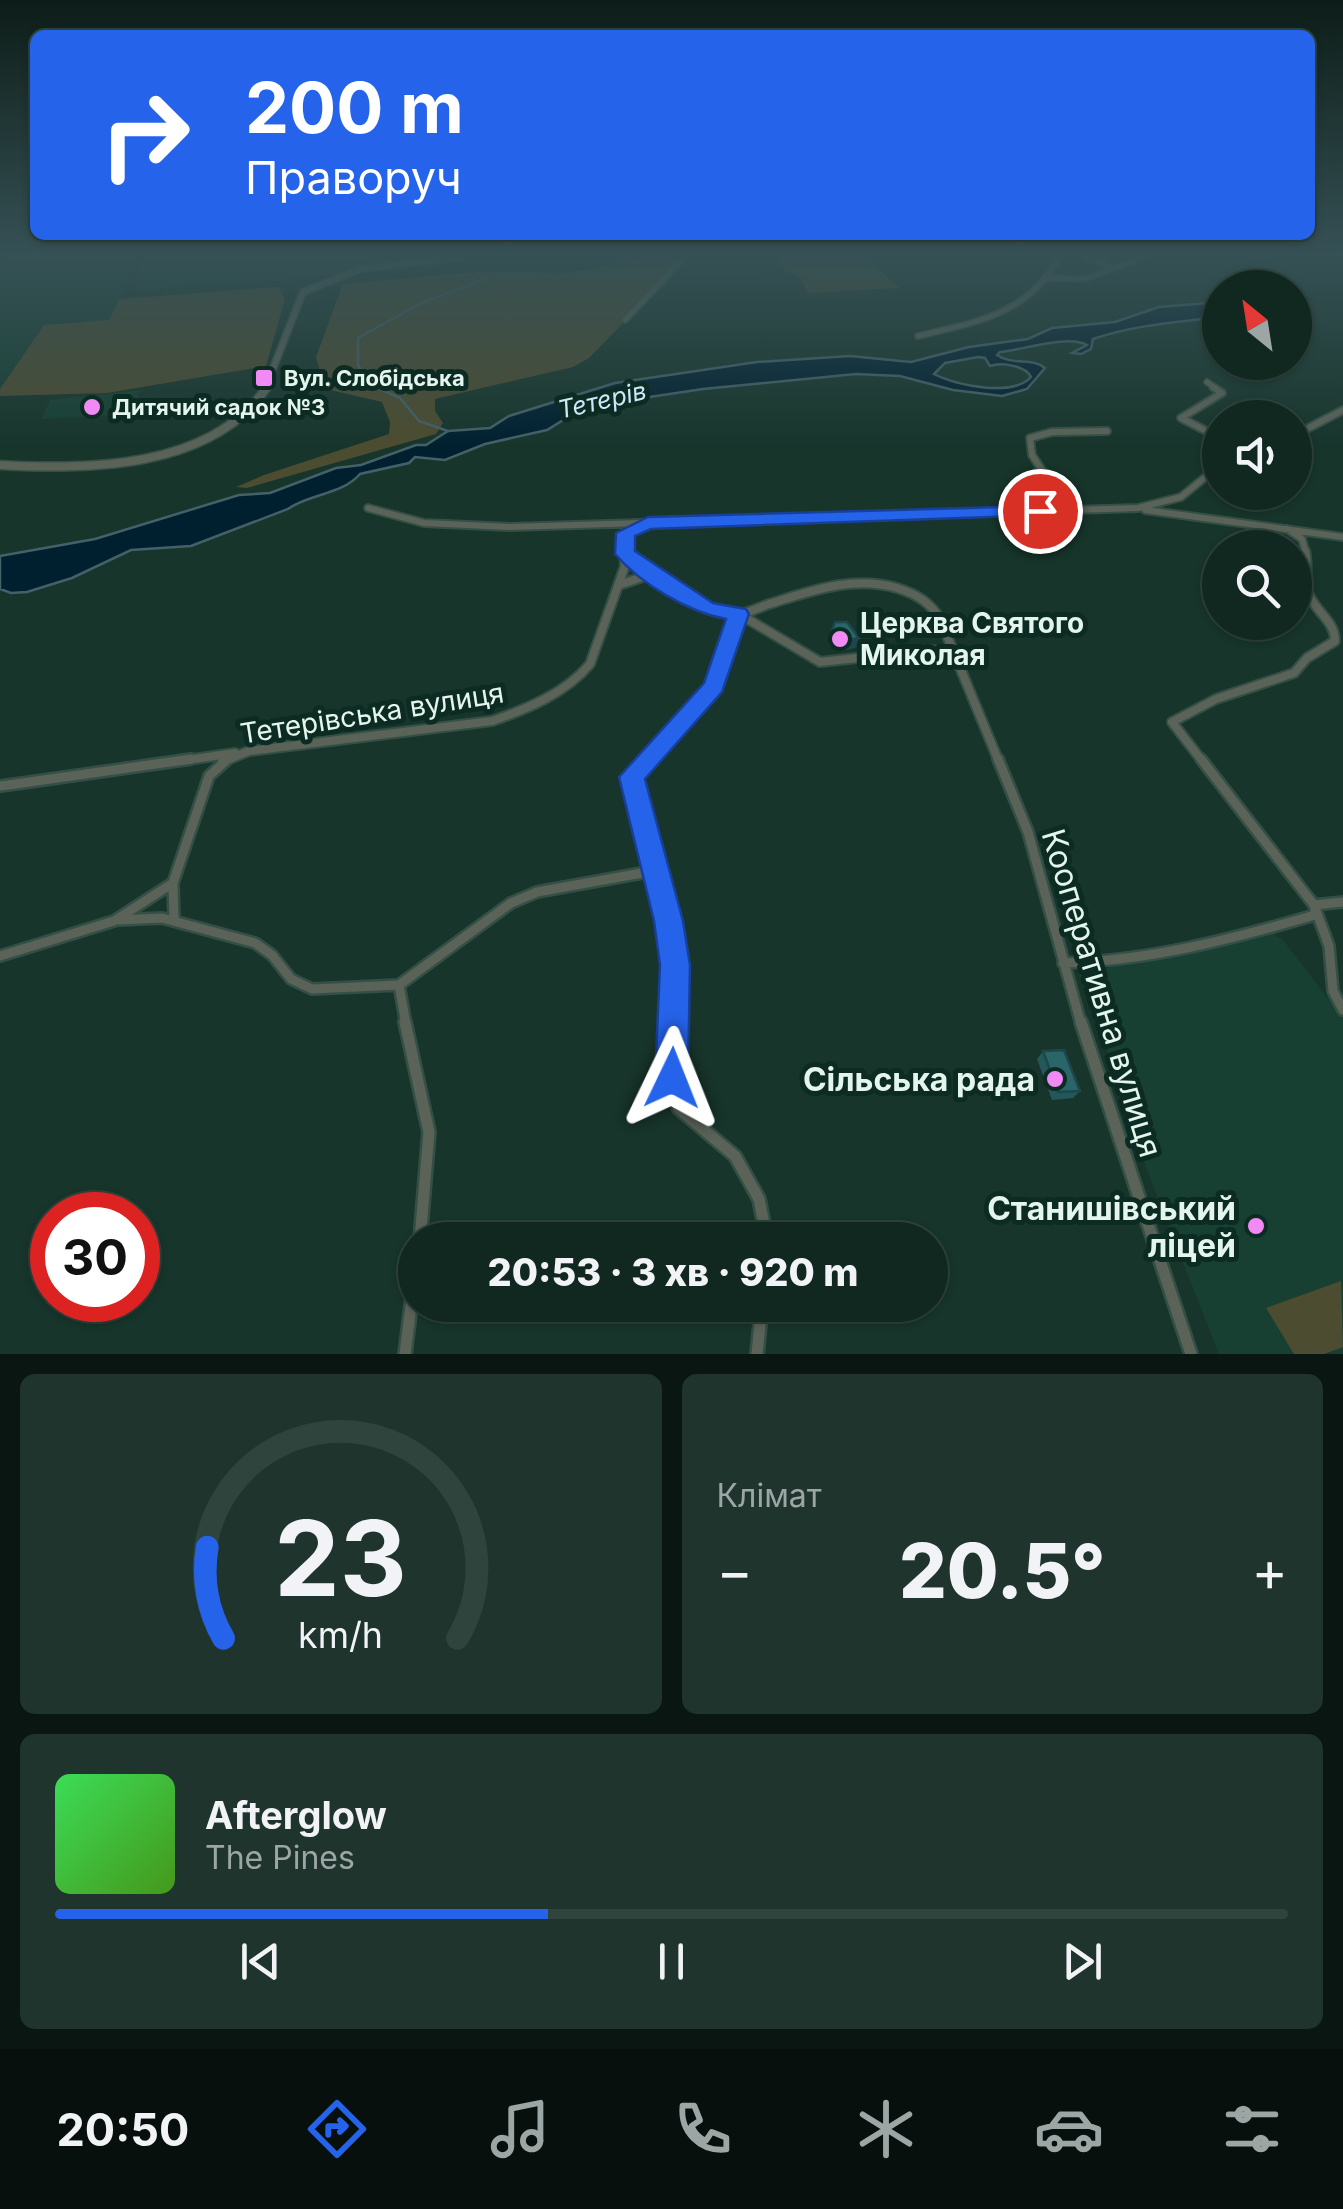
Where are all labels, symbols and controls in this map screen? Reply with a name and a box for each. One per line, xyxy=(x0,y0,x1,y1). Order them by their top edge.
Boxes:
text: 200 m xyxy=(245,65,464,150)
icon: right xyxy=(80,70,210,200)
text: Праворуч xyxy=(245,150,462,205)
north arrow xyxy=(1202,270,1312,380)
map controls xyxy=(1202,270,1312,640)
place label: Вул. Слобідська xyxy=(284,365,465,391)
marker: Вул. Слобідська xyxy=(253,367,275,389)
water label: Тетерів xyxy=(555,375,649,425)
place label: Дитячий садок №3 xyxy=(112,394,325,420)
marker: Дитячий садок №3 xyxy=(81,396,103,418)
button: sound xyxy=(1202,400,1312,510)
pin xyxy=(998,469,1083,554)
icon: arrive xyxy=(1013,484,1068,539)
button: search xyxy=(1202,530,1312,640)
place label: Церква Святого Миколая xyxy=(860,606,1084,672)
marker: Церква Святого Миколая xyxy=(829,628,851,650)
street label: Тетерівська вулиця xyxy=(238,675,506,751)
street label: Кооперативна вулиця xyxy=(1033,824,1171,1162)
position arrow xyxy=(620,1026,724,1130)
place label: Сільська рада xyxy=(803,1060,1035,1099)
marker: Сільська рада xyxy=(1044,1068,1066,1090)
place label: Станишівський ліцей xyxy=(987,1189,1236,1265)
speed limit sign: 30 xyxy=(30,1192,160,1322)
marker: Станишівський ліцей xyxy=(1245,1215,1267,1237)
text: 20:53 · 3 хв · 920 m xyxy=(488,1249,858,1295)
text: Клімат xyxy=(717,1476,822,1515)
text: 23 xyxy=(274,1495,407,1621)
text: 20.5° xyxy=(899,1525,1106,1616)
text: − xyxy=(717,1538,753,1604)
text: + xyxy=(1252,1538,1288,1604)
text: km/h xyxy=(298,1613,383,1657)
text: Afterglow xyxy=(205,1792,387,1838)
text: The Pines xyxy=(205,1838,355,1877)
icon: previous xyxy=(233,1934,288,1989)
icon: pause xyxy=(644,1934,699,1989)
icon: next xyxy=(1055,1934,1110,1989)
icon: directions xyxy=(302,2094,372,2164)
icon: music xyxy=(485,2094,555,2164)
icon: phone xyxy=(668,2094,738,2164)
icon: climate xyxy=(851,2094,921,2164)
icon: car xyxy=(1034,2094,1104,2164)
icon: filters xyxy=(1217,2094,1287,2164)
text: 20:50 xyxy=(56,2102,189,2157)

